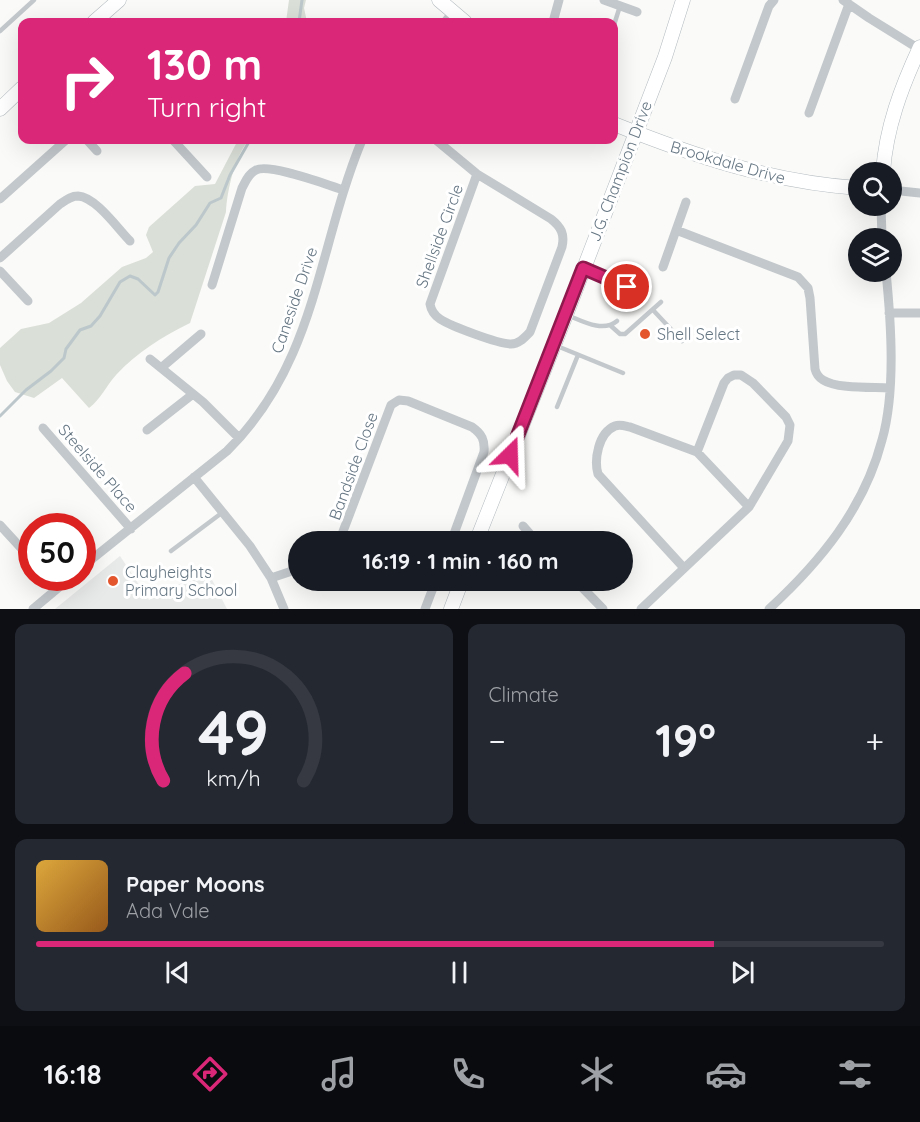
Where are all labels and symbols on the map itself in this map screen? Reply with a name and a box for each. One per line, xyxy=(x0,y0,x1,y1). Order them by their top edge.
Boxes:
street label: J.G. Champion Drive xyxy=(584,98,656,244)
street label: Brookdale Drive xyxy=(668,136,788,188)
street label: Shellside Circle xyxy=(411,181,467,291)
street label: Caneside Drive xyxy=(266,244,322,356)
pin xyxy=(601,261,652,312)
place label: Shell Select xyxy=(657,324,740,344)
marker: Shell Select xyxy=(638,327,652,341)
street label: Bandside Close xyxy=(324,409,382,523)
street label: Steelside Place xyxy=(54,420,142,516)
position arrow xyxy=(478,423,542,487)
speed limit sign: 50 xyxy=(18,513,96,591)
place label: Clayheights Primary School xyxy=(125,562,237,600)
marker: Clayheights Primary School xyxy=(106,574,120,588)

